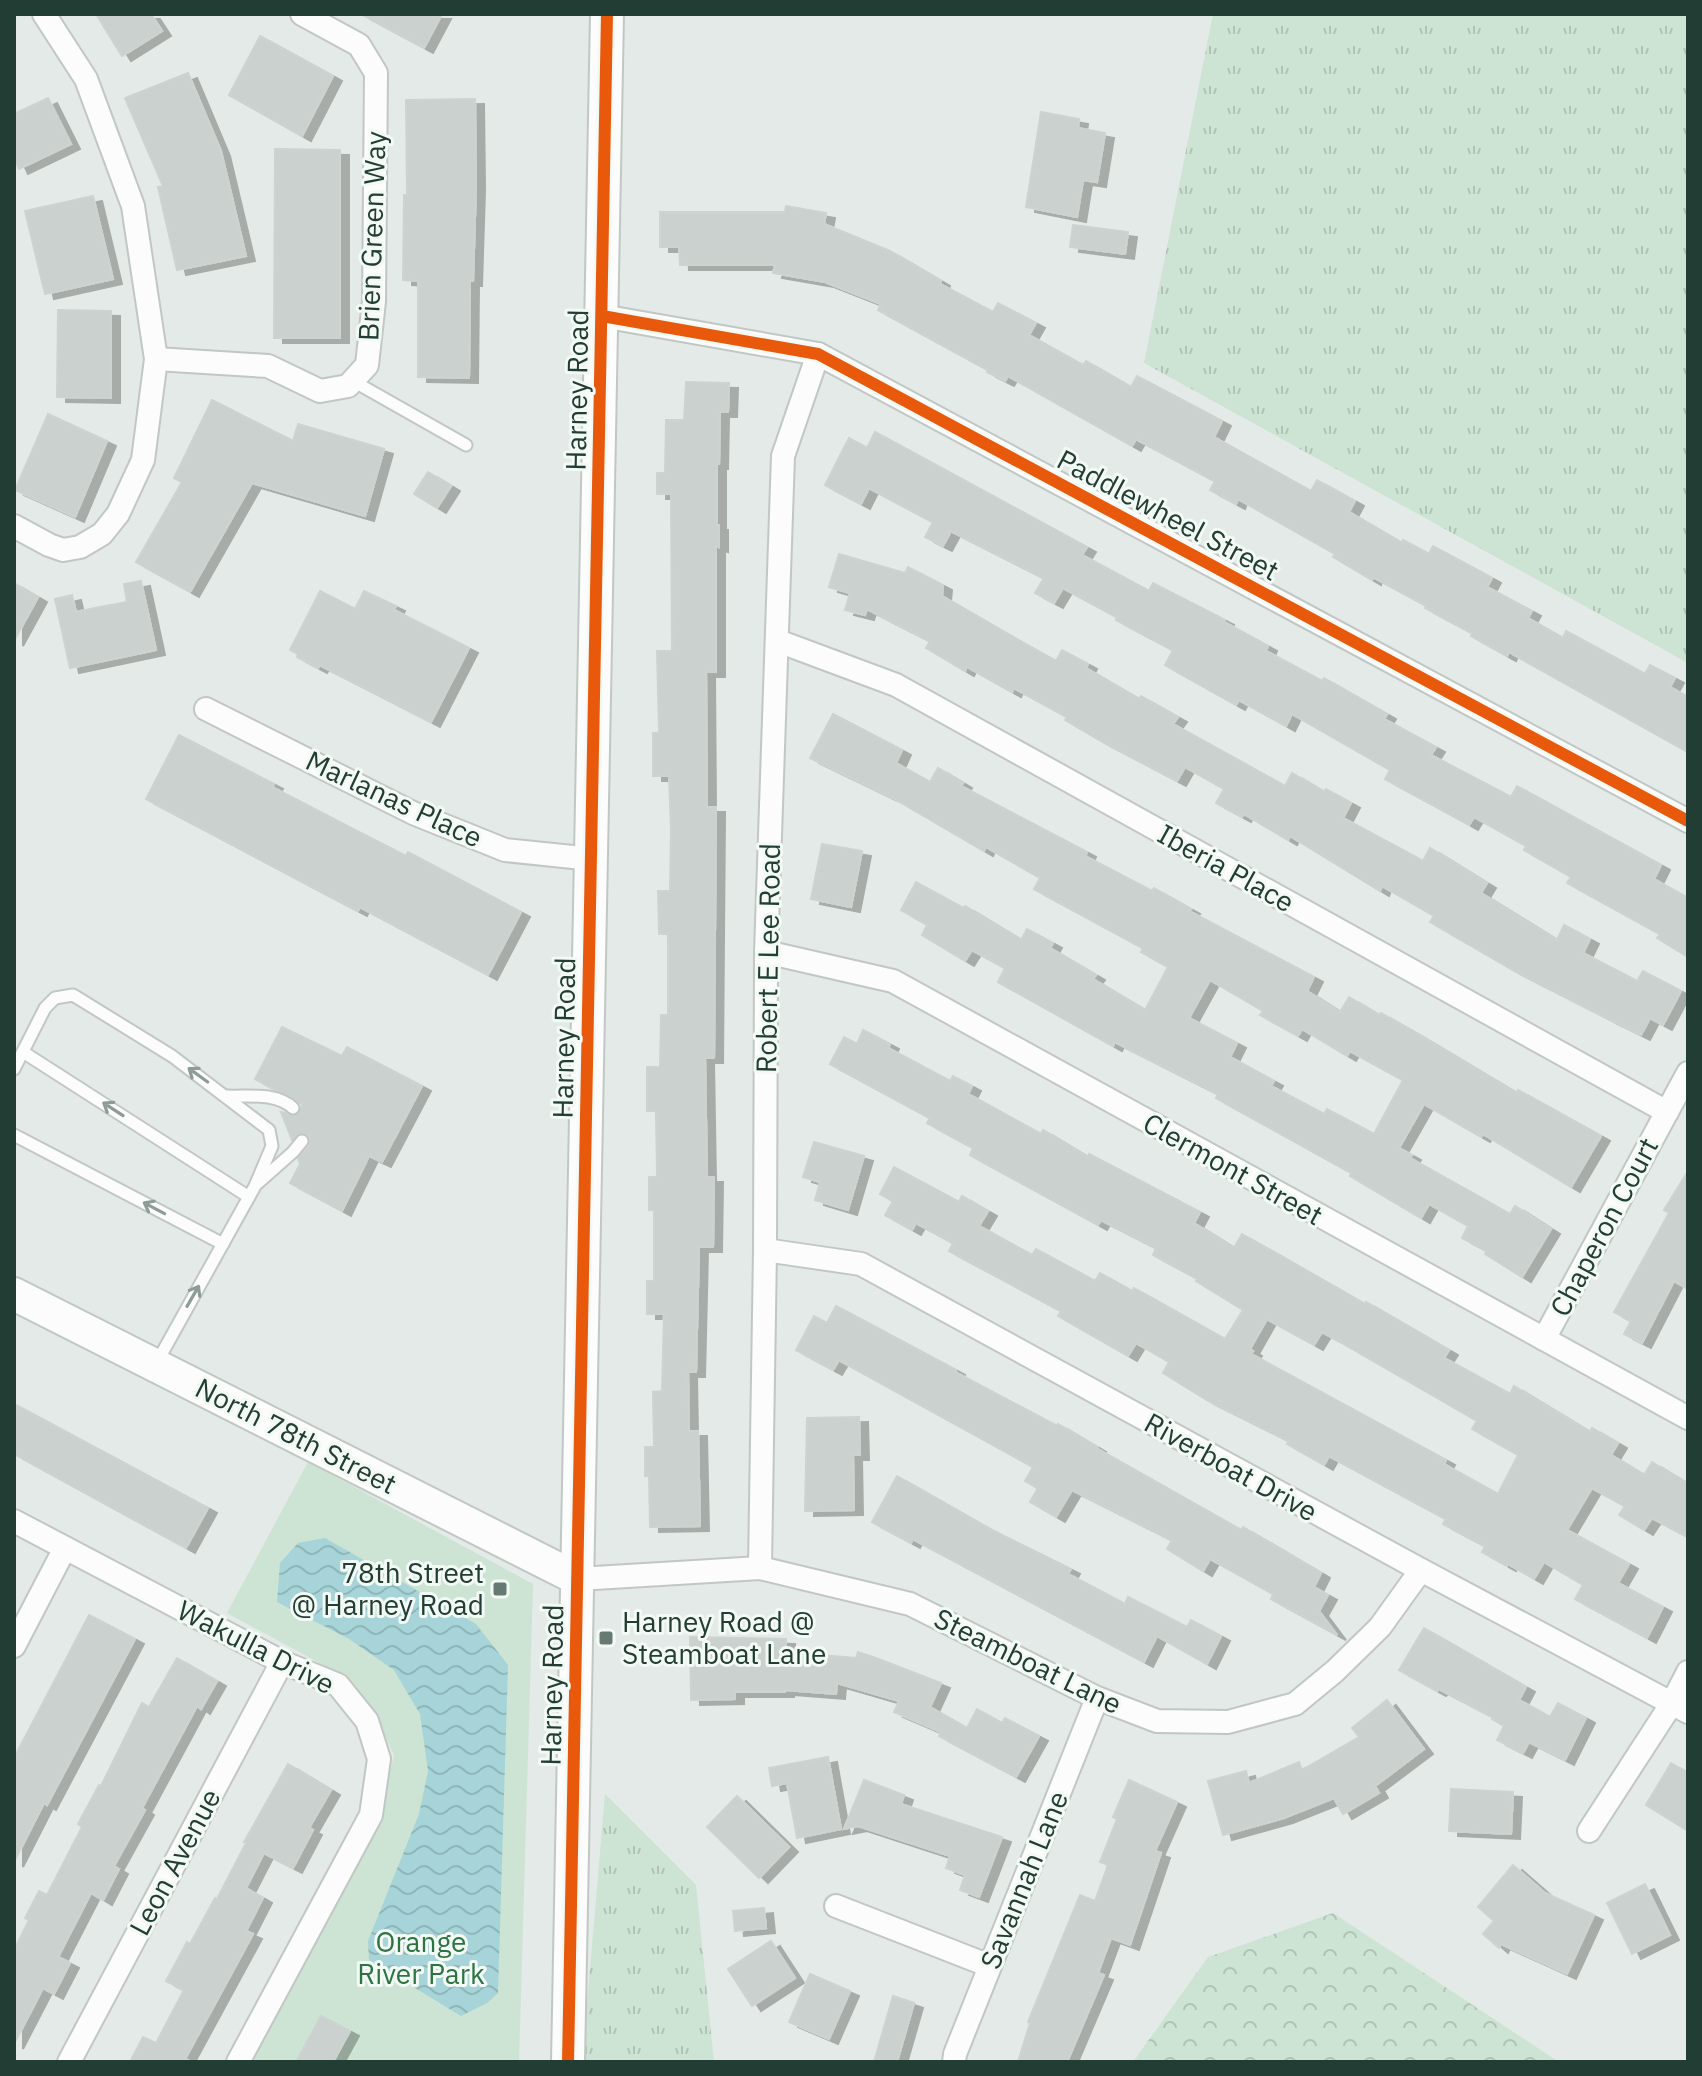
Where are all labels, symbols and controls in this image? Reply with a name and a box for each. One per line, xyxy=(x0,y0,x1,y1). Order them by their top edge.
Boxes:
street label: Brien Green Way xyxy=(349,130,394,341)
street label: Harney Road xyxy=(557,309,596,471)
street label: Paddlewheel Street xyxy=(1051,440,1286,589)
street label: Marlanas Place xyxy=(300,742,488,856)
street label: Iberia Place xyxy=(1151,815,1301,920)
street label: Robert E Lee Road xyxy=(747,843,788,1073)
street label: Harney Road xyxy=(544,957,583,1119)
one-way arrow xyxy=(187,1067,209,1083)
one-way arrow xyxy=(102,1101,125,1117)
street label: Clermont Street xyxy=(1137,1104,1330,1233)
street label: Chaperon Court xyxy=(1541,1131,1666,1323)
one-way arrow xyxy=(142,1199,166,1215)
one-way arrow xyxy=(185,1285,201,1308)
street label: North 78th Street xyxy=(189,1369,403,1502)
street label: Riverboat Drive xyxy=(1138,1404,1324,1529)
place label: 78th Street @ Harney Road xyxy=(291,1554,484,1623)
marker: 78th Street @ Harney Road xyxy=(491,1580,509,1598)
street label: Wakulla Drive xyxy=(171,1591,341,1702)
street label: Steamboat Lane xyxy=(928,1599,1128,1722)
place label: Harney Road @ Steamboat Lane xyxy=(622,1603,826,1672)
street label: Harney Road xyxy=(532,1604,571,1766)
marker: Harney Road @ Steamboat Lane xyxy=(597,1629,615,1647)
street label: Leon Avenue xyxy=(120,1782,229,1941)
street label: Savannah Lane xyxy=(971,1785,1076,1974)
park label: Orange River Park xyxy=(357,1923,485,1992)

